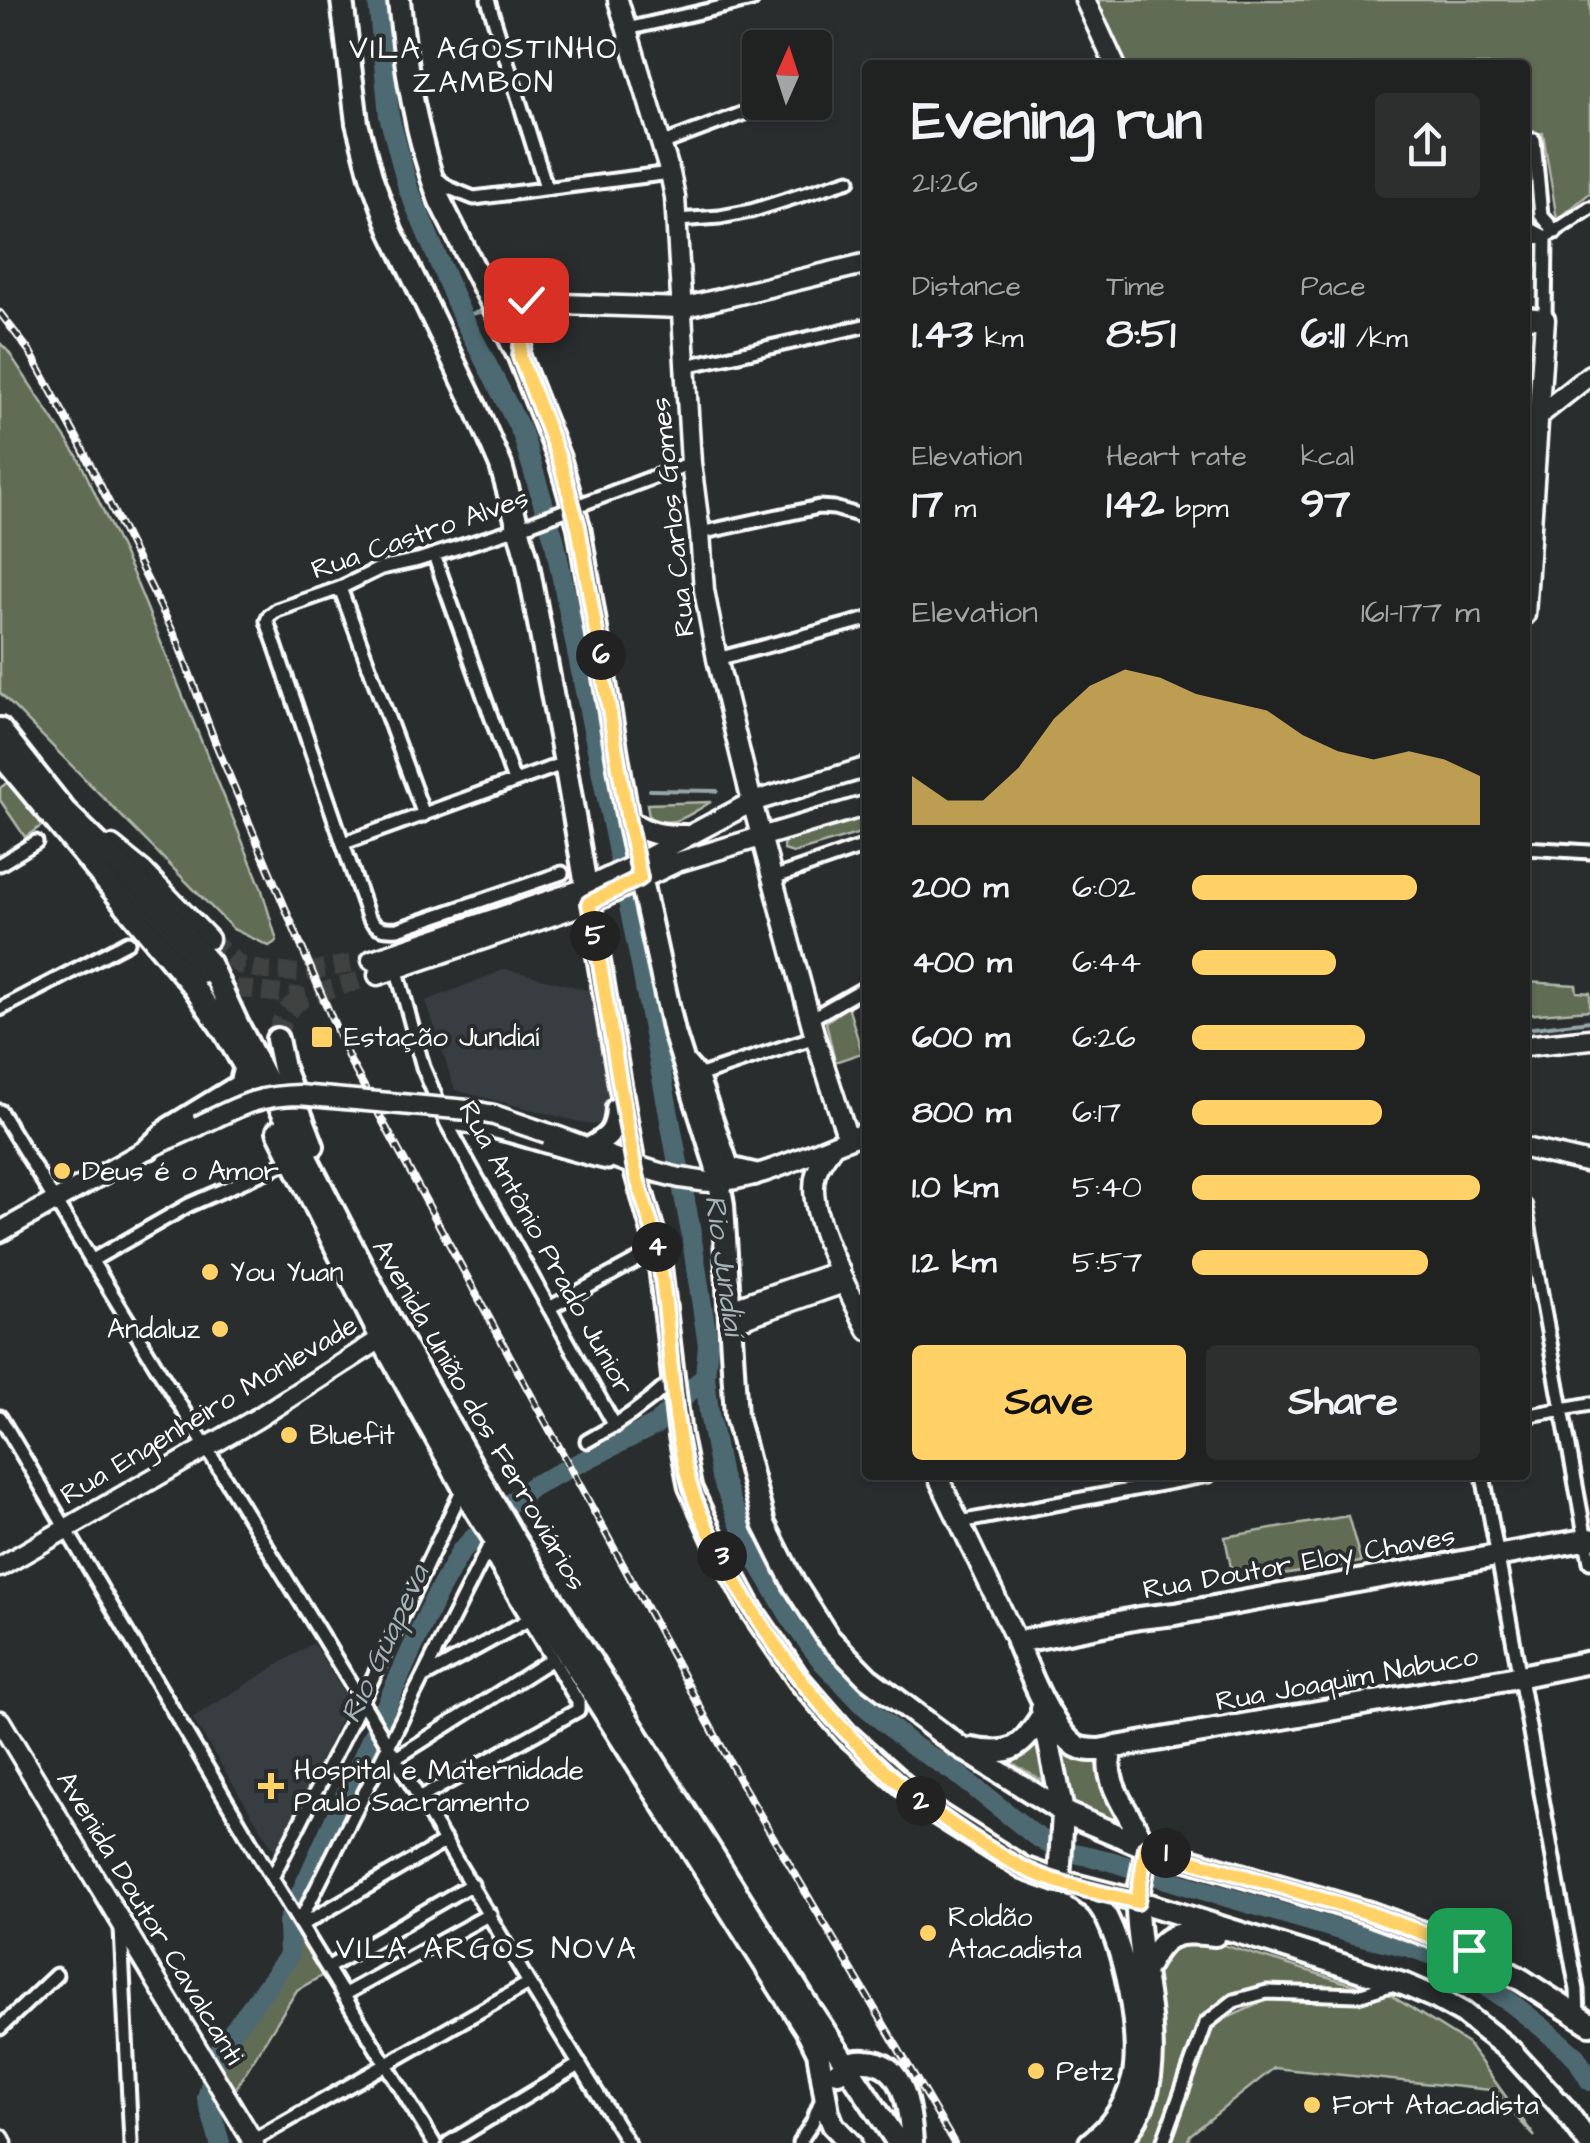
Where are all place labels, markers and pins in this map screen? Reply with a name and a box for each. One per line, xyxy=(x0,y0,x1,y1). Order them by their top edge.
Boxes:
pin xyxy=(484,258,569,343)
pin: 6 xyxy=(576,630,626,680)
pin: 5 xyxy=(570,911,620,961)
place label: Estação Jundiaí xyxy=(344,1018,540,1057)
marker: Estação Jundiaí xyxy=(309,1024,335,1050)
place label: Deus é o Amor xyxy=(82,1152,279,1191)
marker: Deus é o Amor xyxy=(51,1160,73,1182)
pin: 4 xyxy=(632,1222,682,1272)
place label: You Yuan xyxy=(230,1253,344,1292)
marker: You Yuan xyxy=(199,1261,221,1283)
place label: Andaluz xyxy=(107,1310,200,1349)
marker: Andaluz xyxy=(209,1318,231,1340)
place label: Bluefit xyxy=(309,1416,396,1455)
marker: Bluefit xyxy=(278,1424,300,1446)
pin: 3 xyxy=(697,1531,747,1581)
place label: Hospital e Maternidade Paulo Sacramento xyxy=(294,1751,584,1822)
marker: Hospital e Maternidade Paulo Sacramento xyxy=(258,1773,284,1799)
pin: 2 xyxy=(896,1776,946,1826)
pin: 1 xyxy=(1141,1828,1191,1878)
place label: Roldão Atacadista xyxy=(948,1898,1082,1969)
pin xyxy=(1427,1908,1512,1993)
marker: Roldão Atacadista xyxy=(917,1922,939,1944)
place label: Petz xyxy=(1056,2052,1114,2091)
marker: Petz xyxy=(1025,2060,1047,2082)
place label: Fort Atacadista xyxy=(1332,2086,1539,2125)
marker: Fort Atacadista xyxy=(1301,2094,1323,2116)

